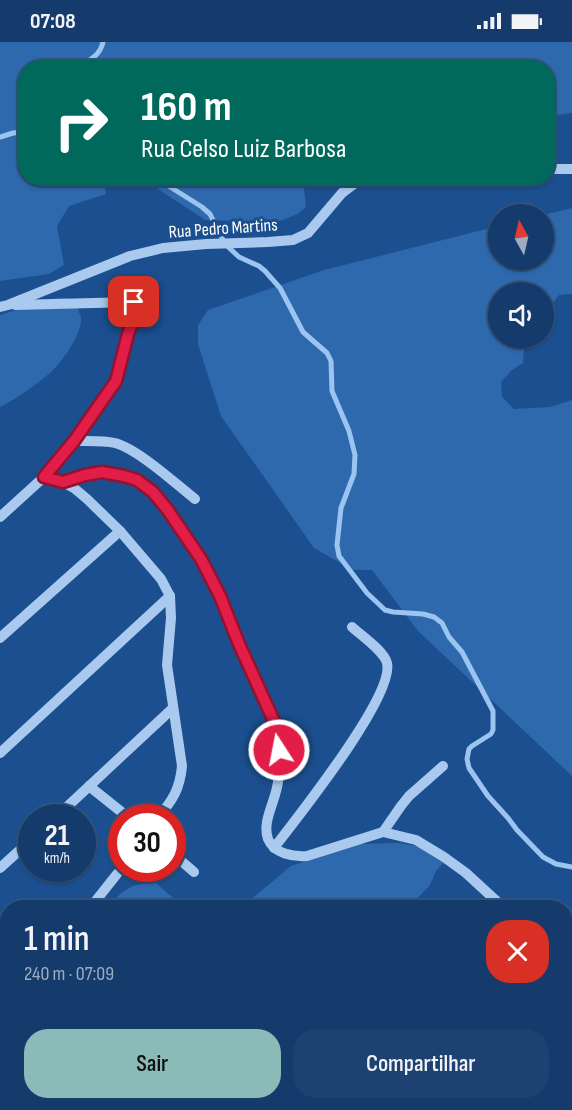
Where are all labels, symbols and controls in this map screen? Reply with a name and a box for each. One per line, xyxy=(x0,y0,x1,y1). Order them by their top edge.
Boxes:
text: 07:08 xyxy=(30,8,76,35)
text: 160 m xyxy=(141,82,232,133)
icon: right xyxy=(42,84,120,162)
text: Rua Celso Luiz Barbosa xyxy=(141,133,346,165)
north arrow xyxy=(488,204,554,270)
map controls xyxy=(488,204,554,348)
street label: Rua Pedro Martins xyxy=(168,214,278,243)
pin xyxy=(108,276,159,327)
button: sound xyxy=(488,282,554,348)
icon: arrive xyxy=(117,285,150,318)
position arrow xyxy=(247,718,311,782)
speed limit sign: 30 xyxy=(108,804,186,882)
text: 21 xyxy=(45,818,69,854)
text: km/h xyxy=(44,849,70,868)
text: 1 min xyxy=(24,918,89,961)
button: close xyxy=(486,920,549,983)
text: 240 m · 07:09 xyxy=(24,962,114,986)
button: Sair xyxy=(24,1029,281,1098)
button: Compartilhar xyxy=(293,1029,549,1098)

